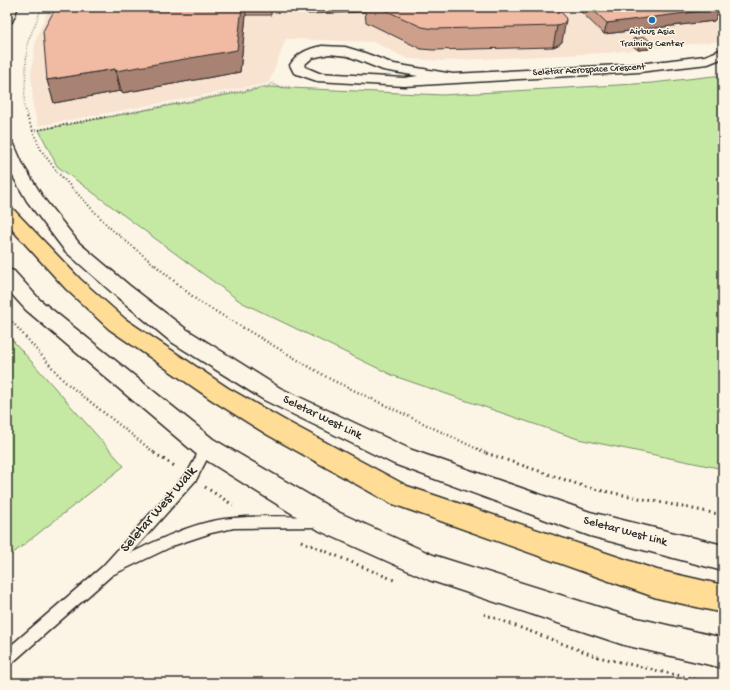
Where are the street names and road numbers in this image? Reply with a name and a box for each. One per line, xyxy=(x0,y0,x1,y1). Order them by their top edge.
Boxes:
street label: Seletar Aerospace Crescent xyxy=(532,61,647,79)
street label: Seletar West Link xyxy=(280,393,365,444)
street label: Seletar West Walk xyxy=(117,462,202,556)
street label: Seletar West Link xyxy=(582,514,670,550)

